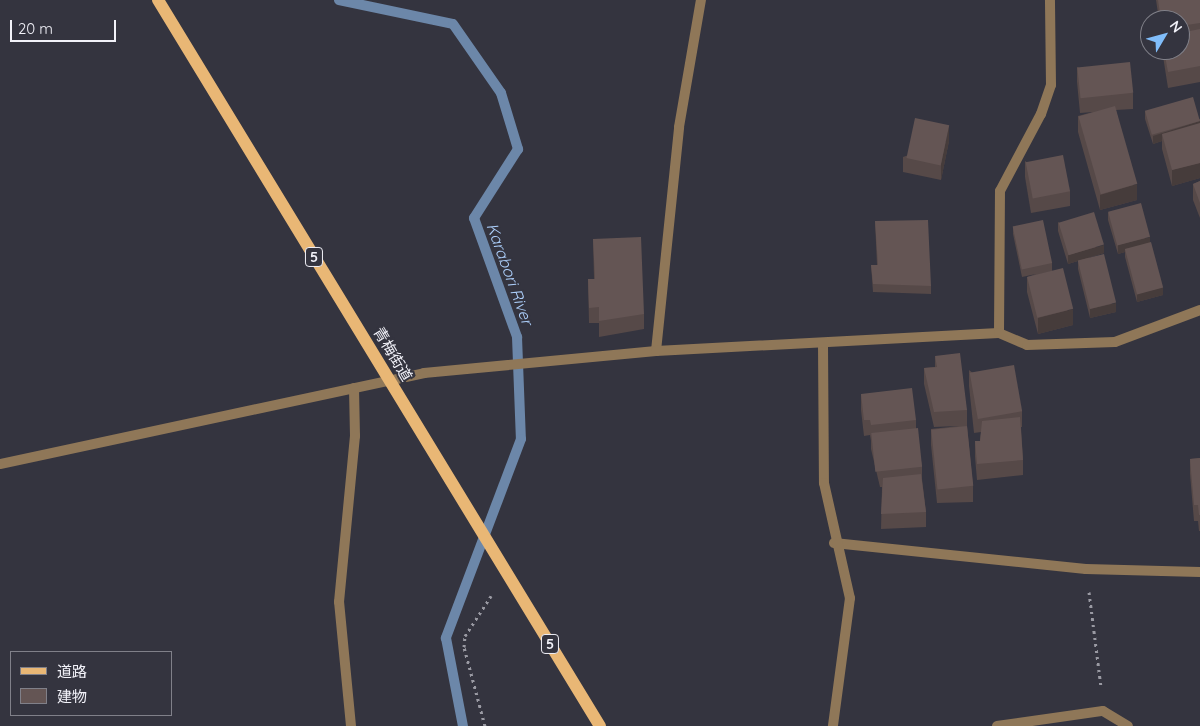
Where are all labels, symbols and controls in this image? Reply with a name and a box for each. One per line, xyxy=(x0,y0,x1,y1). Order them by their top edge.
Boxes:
scale bar xyxy=(12,10,119,42)
north arrow xyxy=(1140,10,1190,60)
text: N xyxy=(1166,17,1186,36)
text: 20 m xyxy=(18,19,53,38)
water label: Karabori River xyxy=(483,220,537,328)
road number: 5 xyxy=(304,246,324,268)
street label: 青梅街道 xyxy=(370,324,416,384)
road number: 5 xyxy=(540,633,560,656)
legend xyxy=(10,651,172,716)
text: 道路 xyxy=(57,662,87,681)
text: 建物 xyxy=(57,687,87,706)

